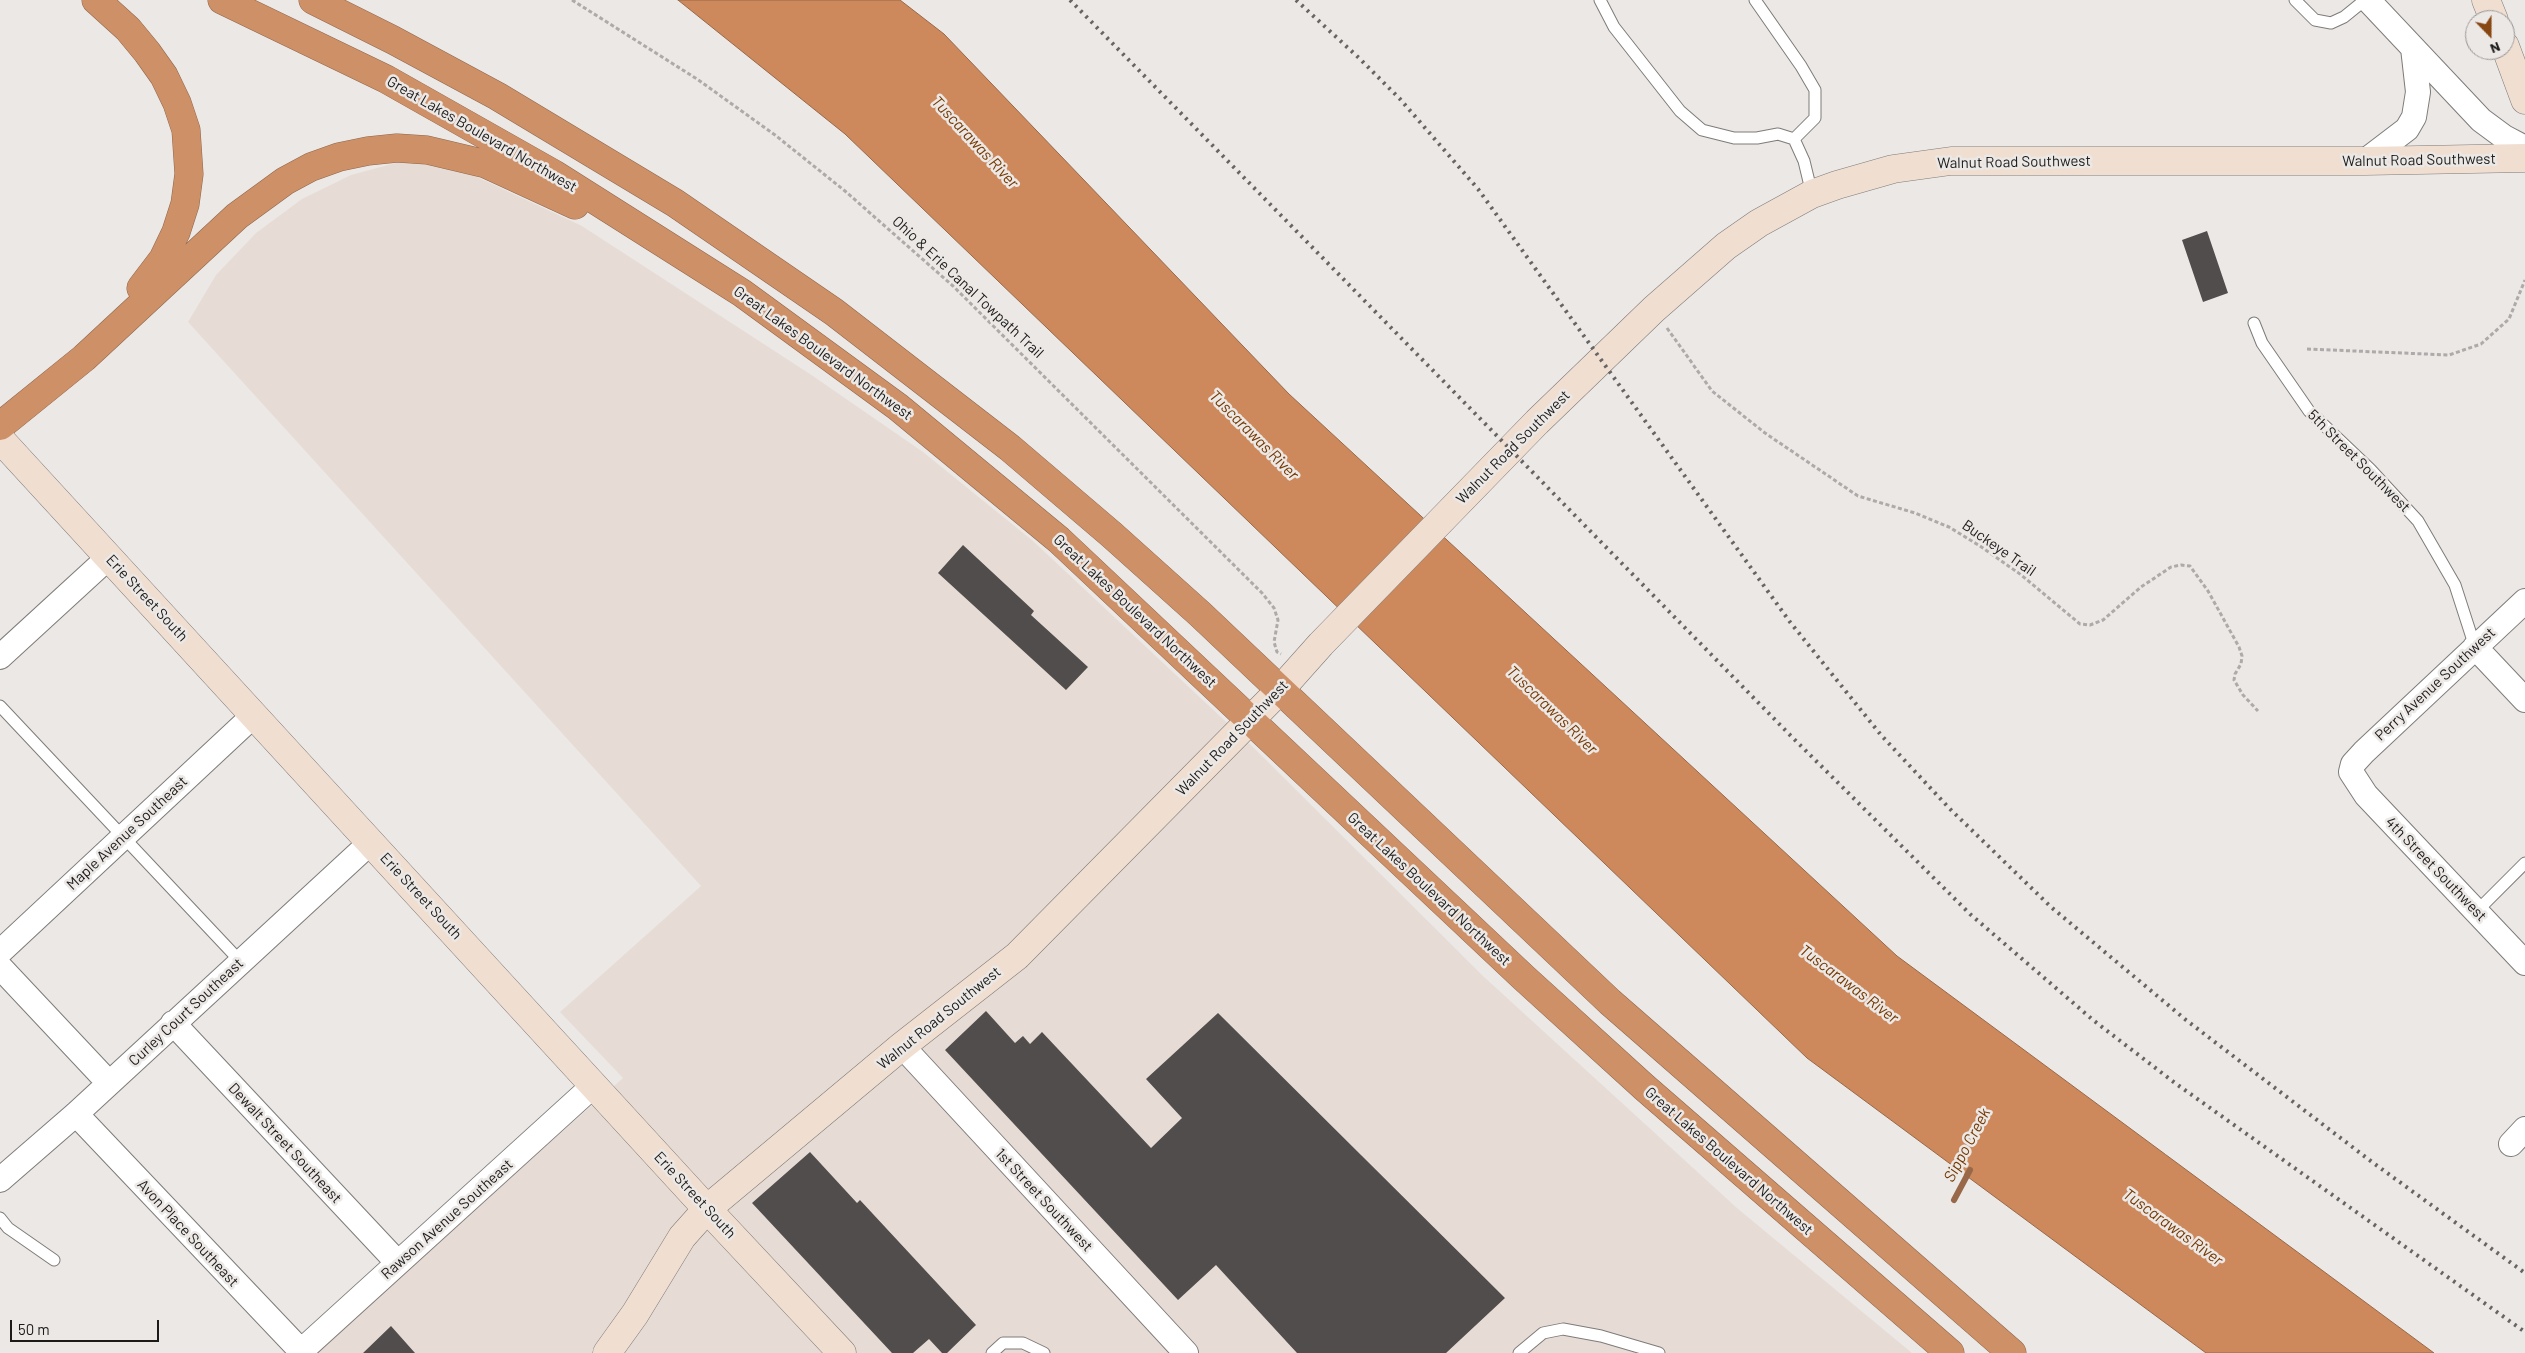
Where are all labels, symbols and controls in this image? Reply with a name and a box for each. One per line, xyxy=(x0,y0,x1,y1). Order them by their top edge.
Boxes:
north arrow xyxy=(2465,10,2515,60)
text: N xyxy=(2488,39,2503,58)
street label: Great Lakes Boulevard Northwest xyxy=(384,72,580,196)
water label: Tuscarawas River xyxy=(927,92,1023,192)
street label: Walnut Road Southwest xyxy=(2342,150,2496,170)
street label: Walnut Road Southwest xyxy=(1937,152,2091,172)
street label: Ohio & Erie Canal Towpath Trail xyxy=(889,212,1047,362)
street label: Great Lakes Boulevard Northwest xyxy=(730,282,916,424)
water label: Tuscarawas River xyxy=(1205,386,1303,484)
street label: Walnut Road Southwest xyxy=(1452,386,1574,508)
street label: 5th Street Southwest xyxy=(2304,406,2414,516)
street label: Buckeye Trail xyxy=(1959,516,2039,580)
street label: Great Lakes Boulevard Northwest xyxy=(1050,531,1220,691)
street label: Erie Street South xyxy=(102,551,192,645)
street label: Perry Avenue Southwest xyxy=(2371,624,2499,744)
water label: Tuscarawas River xyxy=(1503,662,1601,758)
street label: Walnut Road Southwest xyxy=(1172,676,1292,800)
street label: Maple Avenue Southeast xyxy=(63,772,191,894)
street label: Great Lakes Boulevard Northwest xyxy=(1344,809,1514,969)
street label: 4th Street Southwest xyxy=(2382,813,2490,925)
street label: Erie Street South xyxy=(376,849,466,943)
water label: Tuscarawas River xyxy=(1796,941,1902,1027)
street label: Curley Court Southeast xyxy=(125,954,247,1070)
street label: Walnut Road Southwest xyxy=(874,963,1004,1073)
street label: Dewalt Street Southeast xyxy=(225,1079,345,1207)
street label: Great Lakes Boulevard Northwest xyxy=(1641,1083,1817,1239)
water label: Sippo Creek xyxy=(1940,1105,1994,1185)
street label: 1st Street Southwest xyxy=(992,1145,1096,1255)
street label: Erie Street South xyxy=(650,1148,740,1242)
street label: Rawson Avenue Southeast xyxy=(377,1155,517,1283)
street label: Avon Place Southeast xyxy=(134,1176,242,1290)
water label: Tuscarawas River xyxy=(2119,1184,2227,1270)
scale bar xyxy=(12,1310,161,1342)
text: 50 m xyxy=(18,1320,50,1338)

